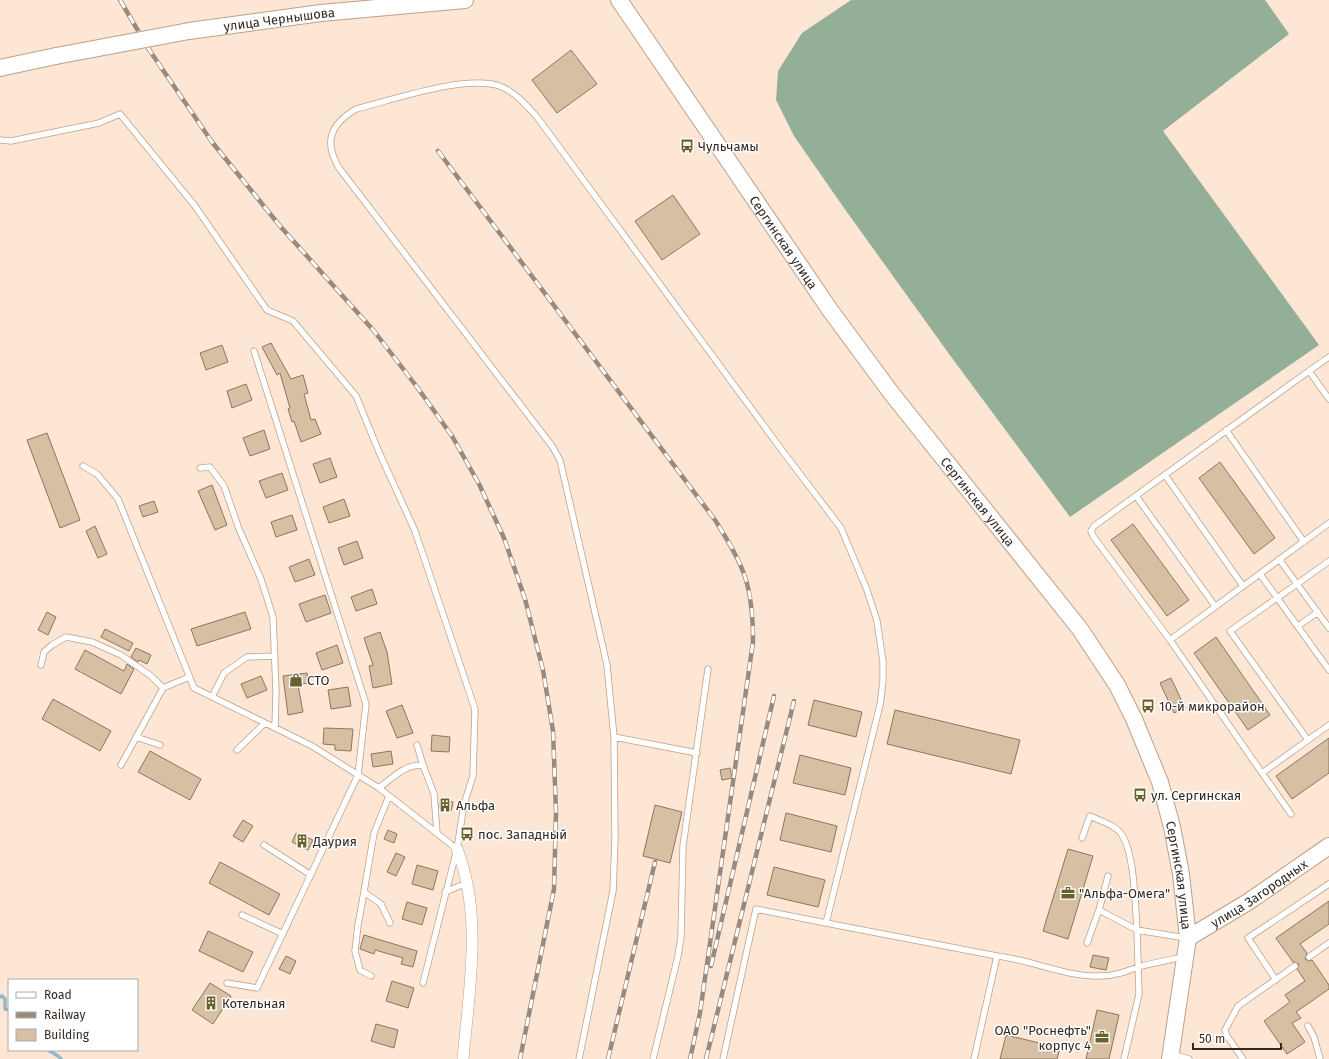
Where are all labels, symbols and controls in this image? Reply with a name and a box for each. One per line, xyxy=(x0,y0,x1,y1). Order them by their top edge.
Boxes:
street label: улица Чернышова xyxy=(223,5,335,34)
bus stop icon: Чульчамы xyxy=(679,138,695,154)
place label: Чульчамы xyxy=(698,139,759,154)
street label: Сергинская улица xyxy=(746,193,821,292)
street label: Сергинская улица xyxy=(937,454,1018,549)
shop icon: СТО xyxy=(288,672,304,688)
place label: СТО xyxy=(307,673,329,688)
bus stop icon: 10-й микрорайон xyxy=(1140,698,1156,714)
place label: 10-й микрорайон xyxy=(1159,699,1265,714)
bus stop icon: ул. Сергинская xyxy=(1132,787,1148,803)
place label: ул. Сергинская xyxy=(1151,788,1241,803)
building icon: Альфа xyxy=(437,797,453,813)
place label: Альфа xyxy=(456,798,495,813)
street label: Сергинская улица xyxy=(1163,819,1194,930)
bus stop icon: пос. Западный xyxy=(459,826,475,842)
place label: пос. Западный xyxy=(478,827,567,842)
building icon: Даурия xyxy=(294,833,310,849)
place label: Даурия xyxy=(312,834,357,849)
street label: улица Загородных xyxy=(1208,856,1311,931)
office icon: "Альфа-Омега" xyxy=(1060,885,1076,901)
place label: "Альфа-Омега" xyxy=(1079,886,1170,901)
legend xyxy=(8,979,138,1051)
text: Road xyxy=(44,988,72,1002)
building icon: Котельная xyxy=(203,995,219,1011)
place label: Котельная xyxy=(222,996,285,1011)
text: Railway xyxy=(44,1008,85,1022)
place label: ОАО "Роснефть" корпус 4 xyxy=(994,1023,1091,1053)
scale bar xyxy=(1193,1025,1281,1051)
text: Building xyxy=(44,1028,90,1042)
office icon: ОАО "Роснефть" корпус 4 xyxy=(1094,1029,1110,1045)
text: 50 m xyxy=(1199,1032,1225,1046)

